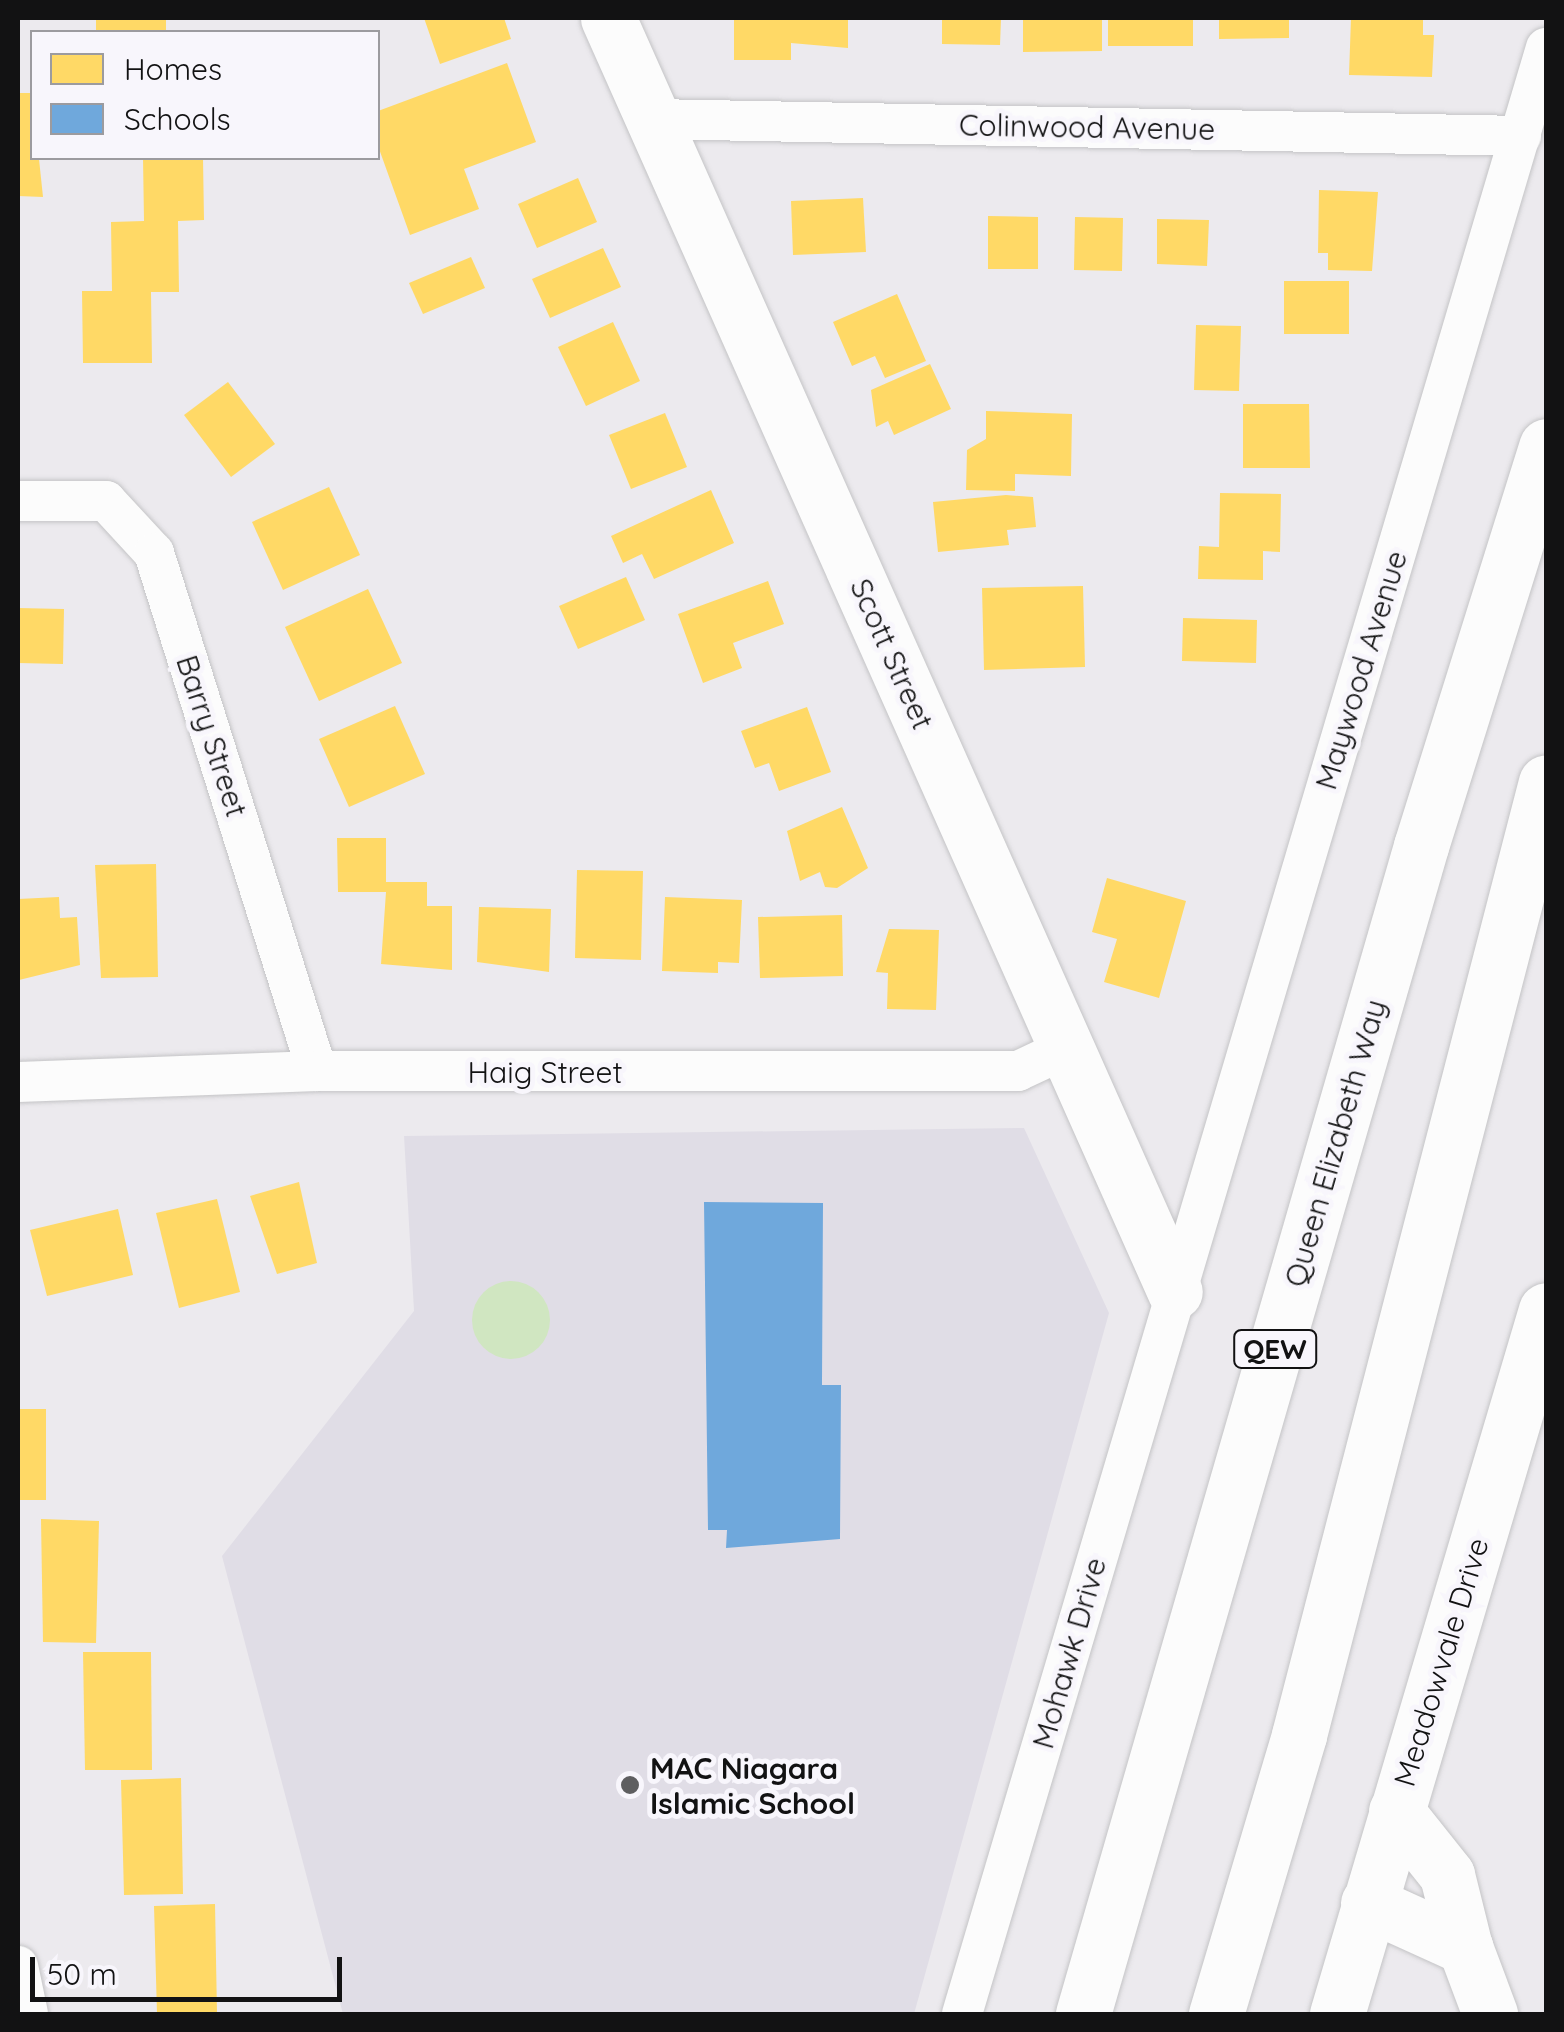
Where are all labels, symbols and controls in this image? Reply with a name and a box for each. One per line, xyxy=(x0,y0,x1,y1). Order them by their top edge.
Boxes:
legend xyxy=(30,30,380,160)
text: Homes xyxy=(124,50,222,88)
text: Schools xyxy=(124,100,231,138)
street label: Colinwood Avenue xyxy=(959,107,1215,147)
street label: Maywood Avenue xyxy=(1308,546,1414,794)
street label: Scott Street xyxy=(843,573,941,735)
street label: Barry Street xyxy=(169,651,255,821)
street label: Queen Elizabeth Way xyxy=(1277,995,1393,1291)
street label: Haig Street xyxy=(467,1054,623,1090)
road number: QEW xyxy=(1232,1326,1318,1372)
street label: Meadowvale Drive xyxy=(1386,1533,1496,1791)
street label: Mohawk Drive xyxy=(1025,1553,1113,1753)
place label: MAC Niagara Islamic School xyxy=(650,1750,855,1820)
marker: MAC Niagara Islamic School xyxy=(619,1774,641,1796)
scale bar xyxy=(35,1937,348,1999)
text: 50 m xyxy=(47,1955,117,1993)

